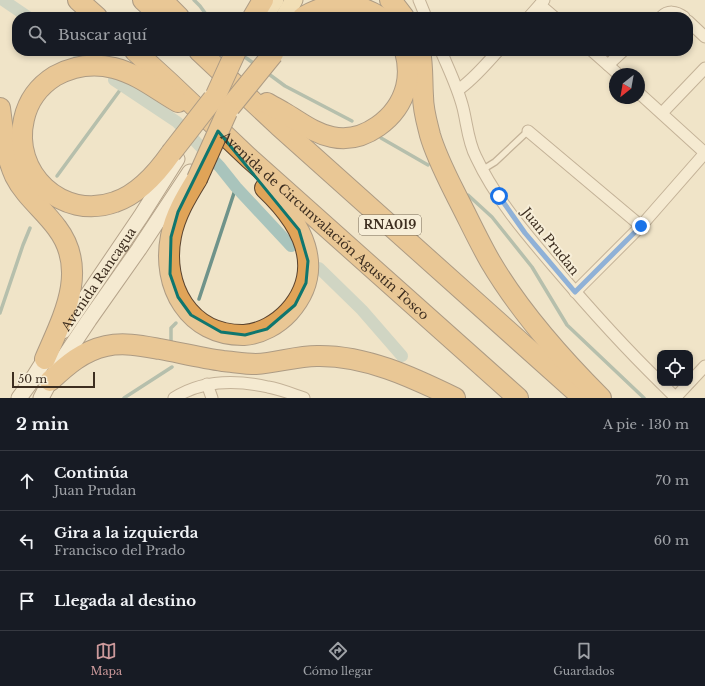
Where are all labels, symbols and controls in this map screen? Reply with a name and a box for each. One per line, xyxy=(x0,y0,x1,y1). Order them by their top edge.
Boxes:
search box xyxy=(12,12,693,56)
icon: search xyxy=(26,23,48,45)
text: Buscar aquí xyxy=(58,25,147,44)
north arrow xyxy=(609,68,645,104)
street label: Avenida de Circunvalación Agustín Tosco xyxy=(216,127,433,324)
route start xyxy=(490,187,508,205)
street label: Juan Prudan xyxy=(517,202,583,279)
road number: RNA019 xyxy=(359,215,421,235)
route end xyxy=(632,217,650,235)
street label: Avenida Rancagua xyxy=(57,223,140,335)
map controls xyxy=(657,350,693,386)
button: locate xyxy=(657,350,693,386)
scale bar xyxy=(12,370,95,389)
text: 50 m xyxy=(18,372,47,386)
text: 2 min xyxy=(16,414,69,435)
text: A pie · 130 m xyxy=(603,416,689,433)
text: Continúa xyxy=(54,463,128,482)
icon: ahead xyxy=(16,470,38,492)
text: 70 m xyxy=(656,472,689,489)
text: Juan Prudan xyxy=(54,482,136,499)
text: Gira a la izquierda xyxy=(54,523,198,542)
icon: left xyxy=(16,530,38,552)
text: 60 m xyxy=(654,532,689,549)
text: Francisco del Prado xyxy=(54,542,185,559)
icon: arrive xyxy=(16,590,38,612)
text: Llegada al destino xyxy=(54,591,196,610)
tab: Mapa xyxy=(90,640,122,678)
tab: Cómo llegar xyxy=(303,640,372,678)
tab: Guardados xyxy=(553,640,615,678)

